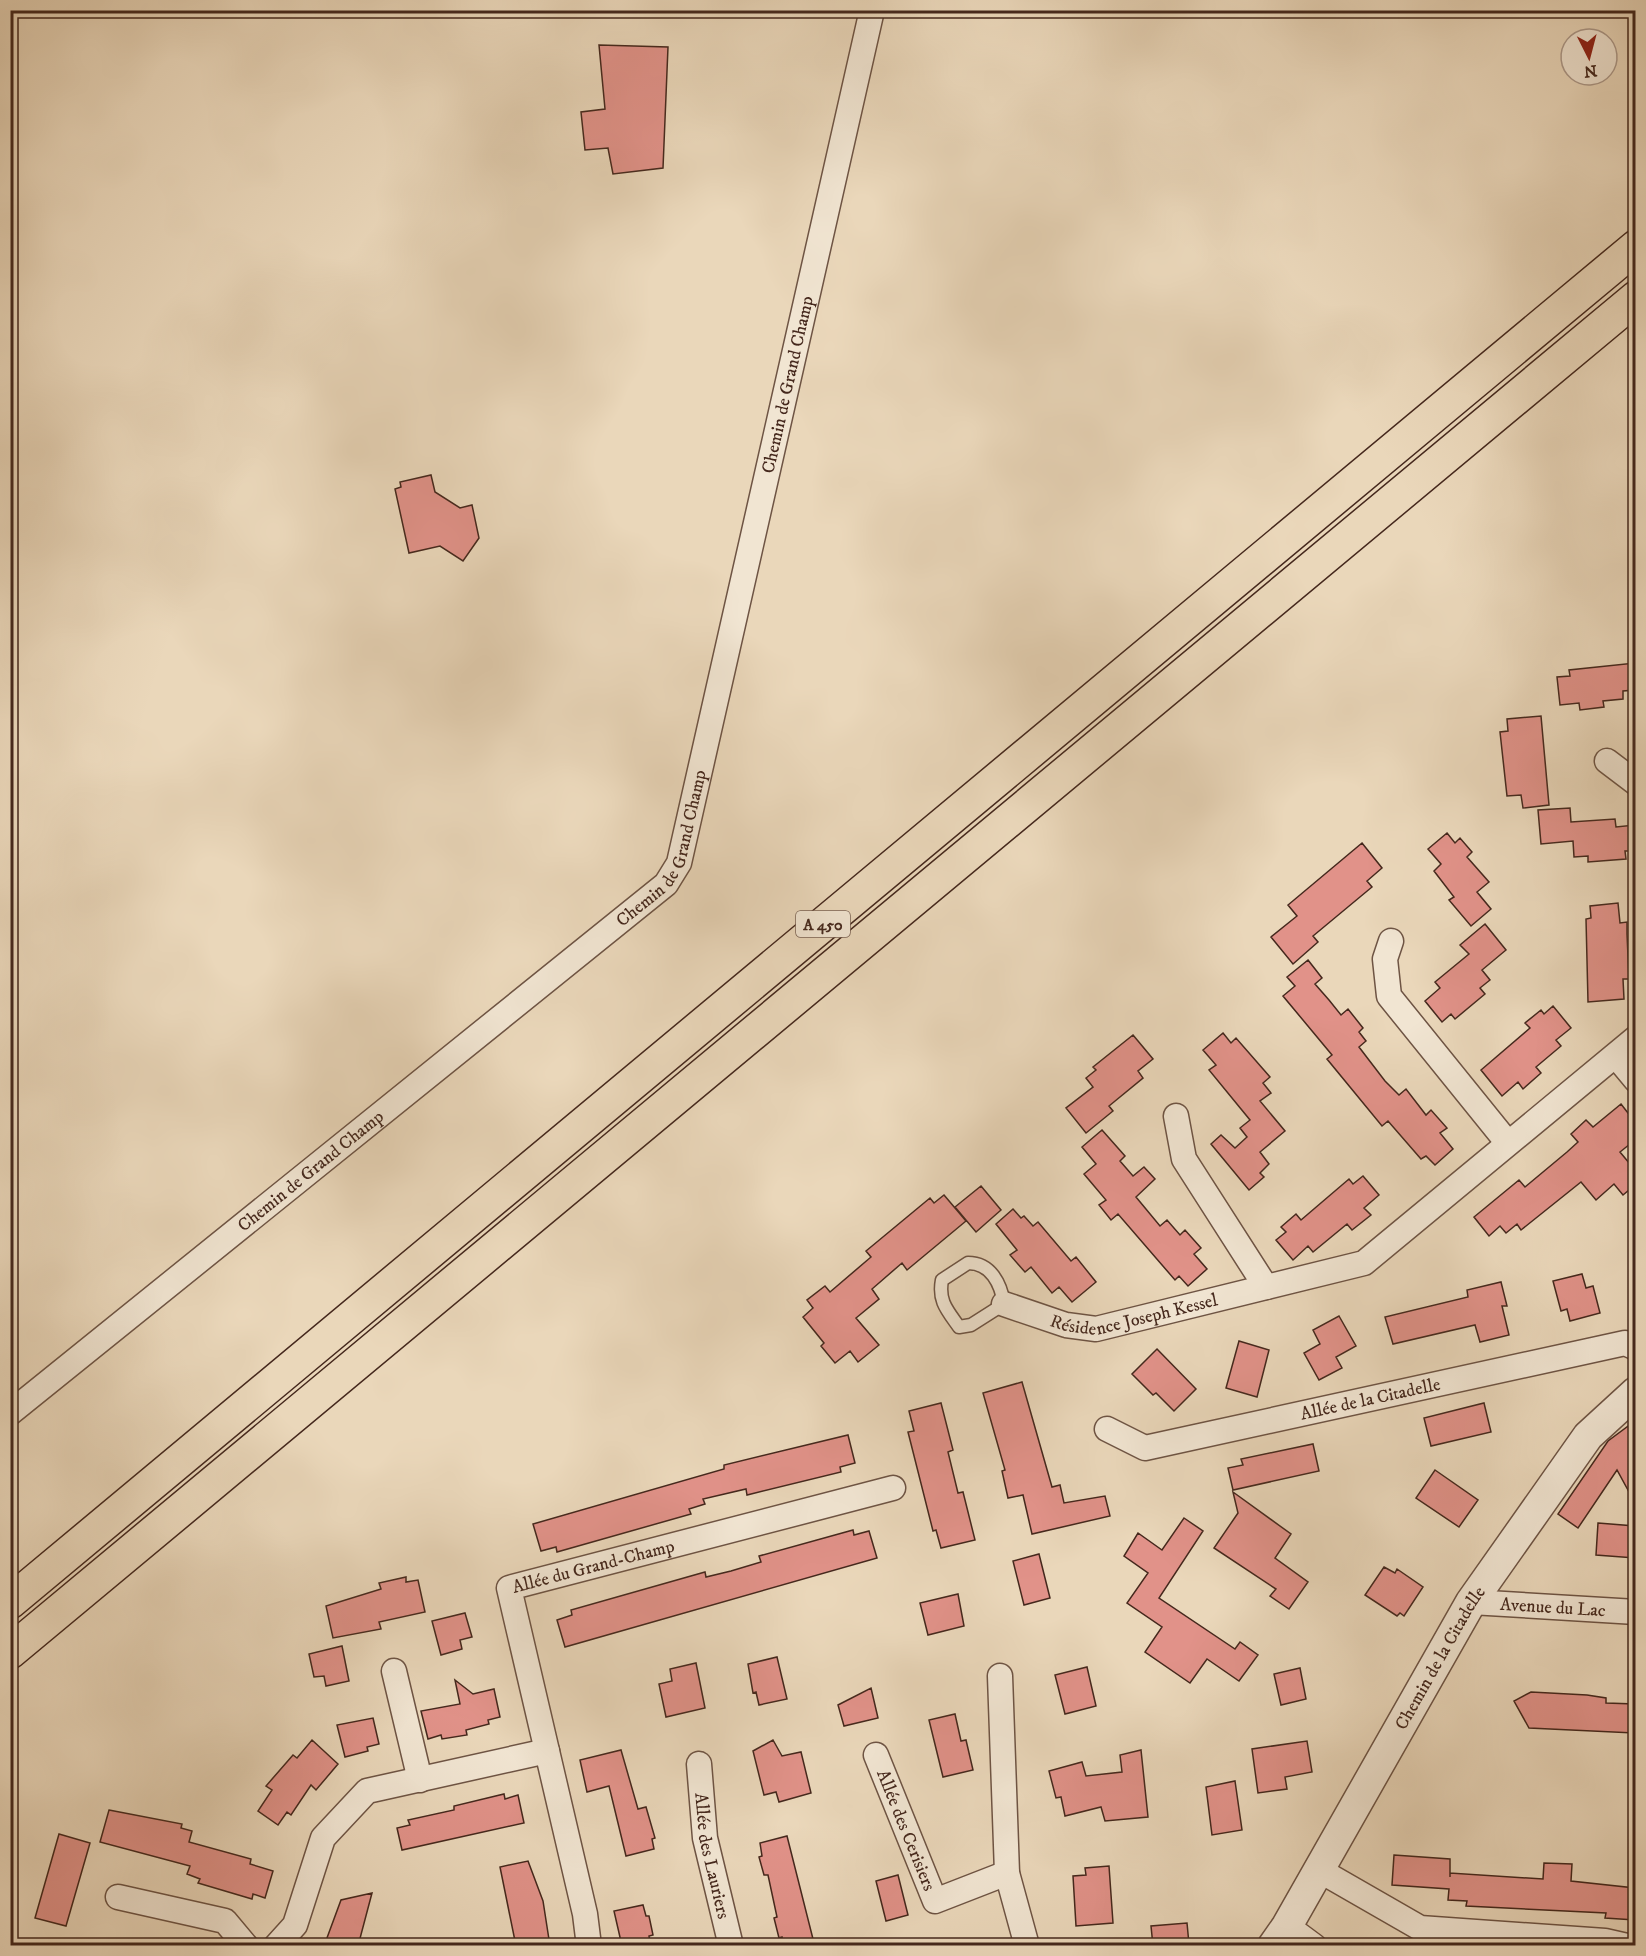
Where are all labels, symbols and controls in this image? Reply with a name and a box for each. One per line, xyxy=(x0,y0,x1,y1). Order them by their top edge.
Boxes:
north arrow xyxy=(1559,27,1619,87)
text: N xyxy=(1583,60,1598,82)
street label: Chemin de Grand Champ xyxy=(757,294,819,476)
street label: Chemin de Grand Champ xyxy=(612,768,712,932)
road number: A 450 xyxy=(796,911,850,937)
street label: Chemin de Grand Champ xyxy=(234,1106,389,1237)
street label: Résidence Joseph Kessel xyxy=(1047,1289,1221,1341)
street label: Allée de la Citadelle xyxy=(1298,1374,1442,1426)
street label: Allée du Grand-Champ xyxy=(510,1535,677,1599)
street label: Chemin de la Citadelle xyxy=(1391,1582,1491,1734)
street label: Avenue du Lac xyxy=(1499,1594,1606,1622)
street label: Allée des Cerisiers xyxy=(871,1767,940,1894)
street label: Allée des Lauriers xyxy=(689,1792,734,1921)

